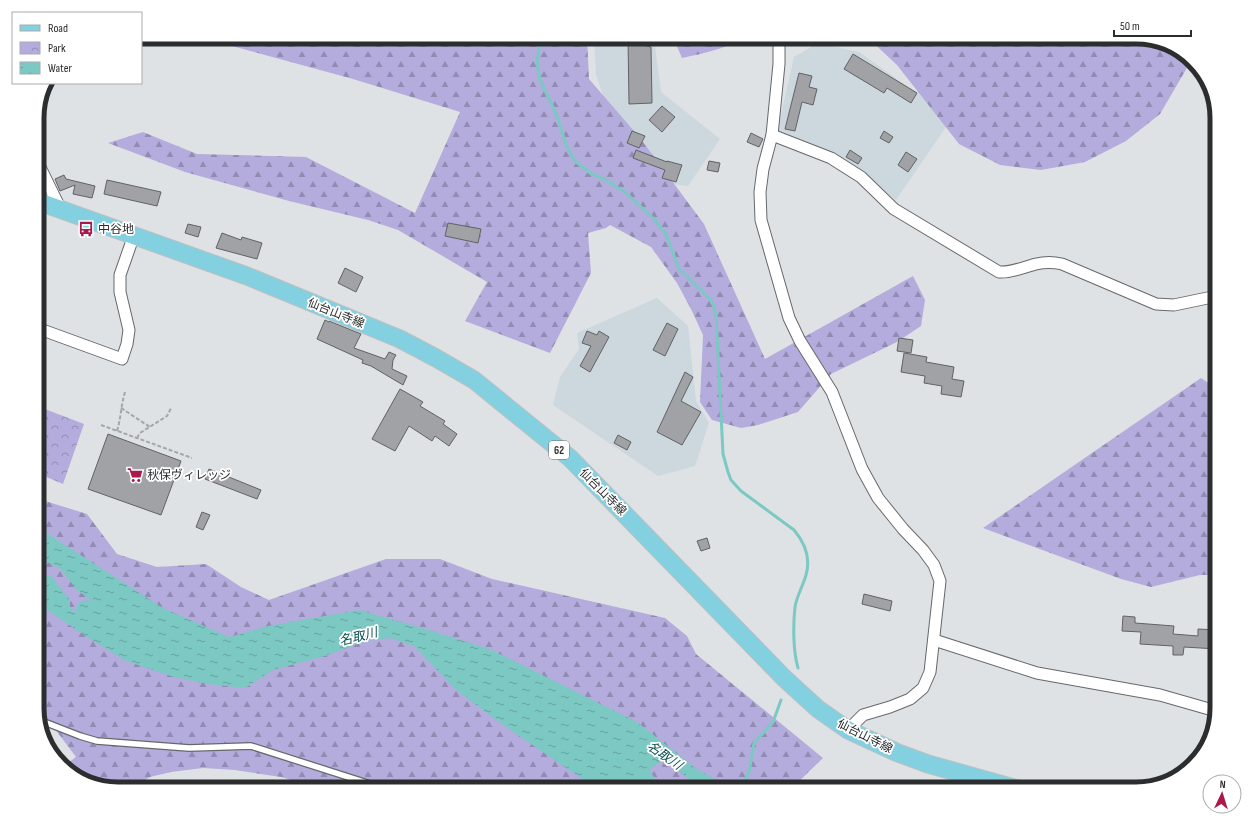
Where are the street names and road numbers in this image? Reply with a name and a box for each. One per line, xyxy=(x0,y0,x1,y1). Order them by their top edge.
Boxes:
street label: 仙台山寺線 xyxy=(305,295,366,332)
road number: 62 xyxy=(549,441,569,459)
street label: 仙台山寺線 xyxy=(576,466,629,519)
street label: 仙台山寺線 xyxy=(835,716,895,757)

